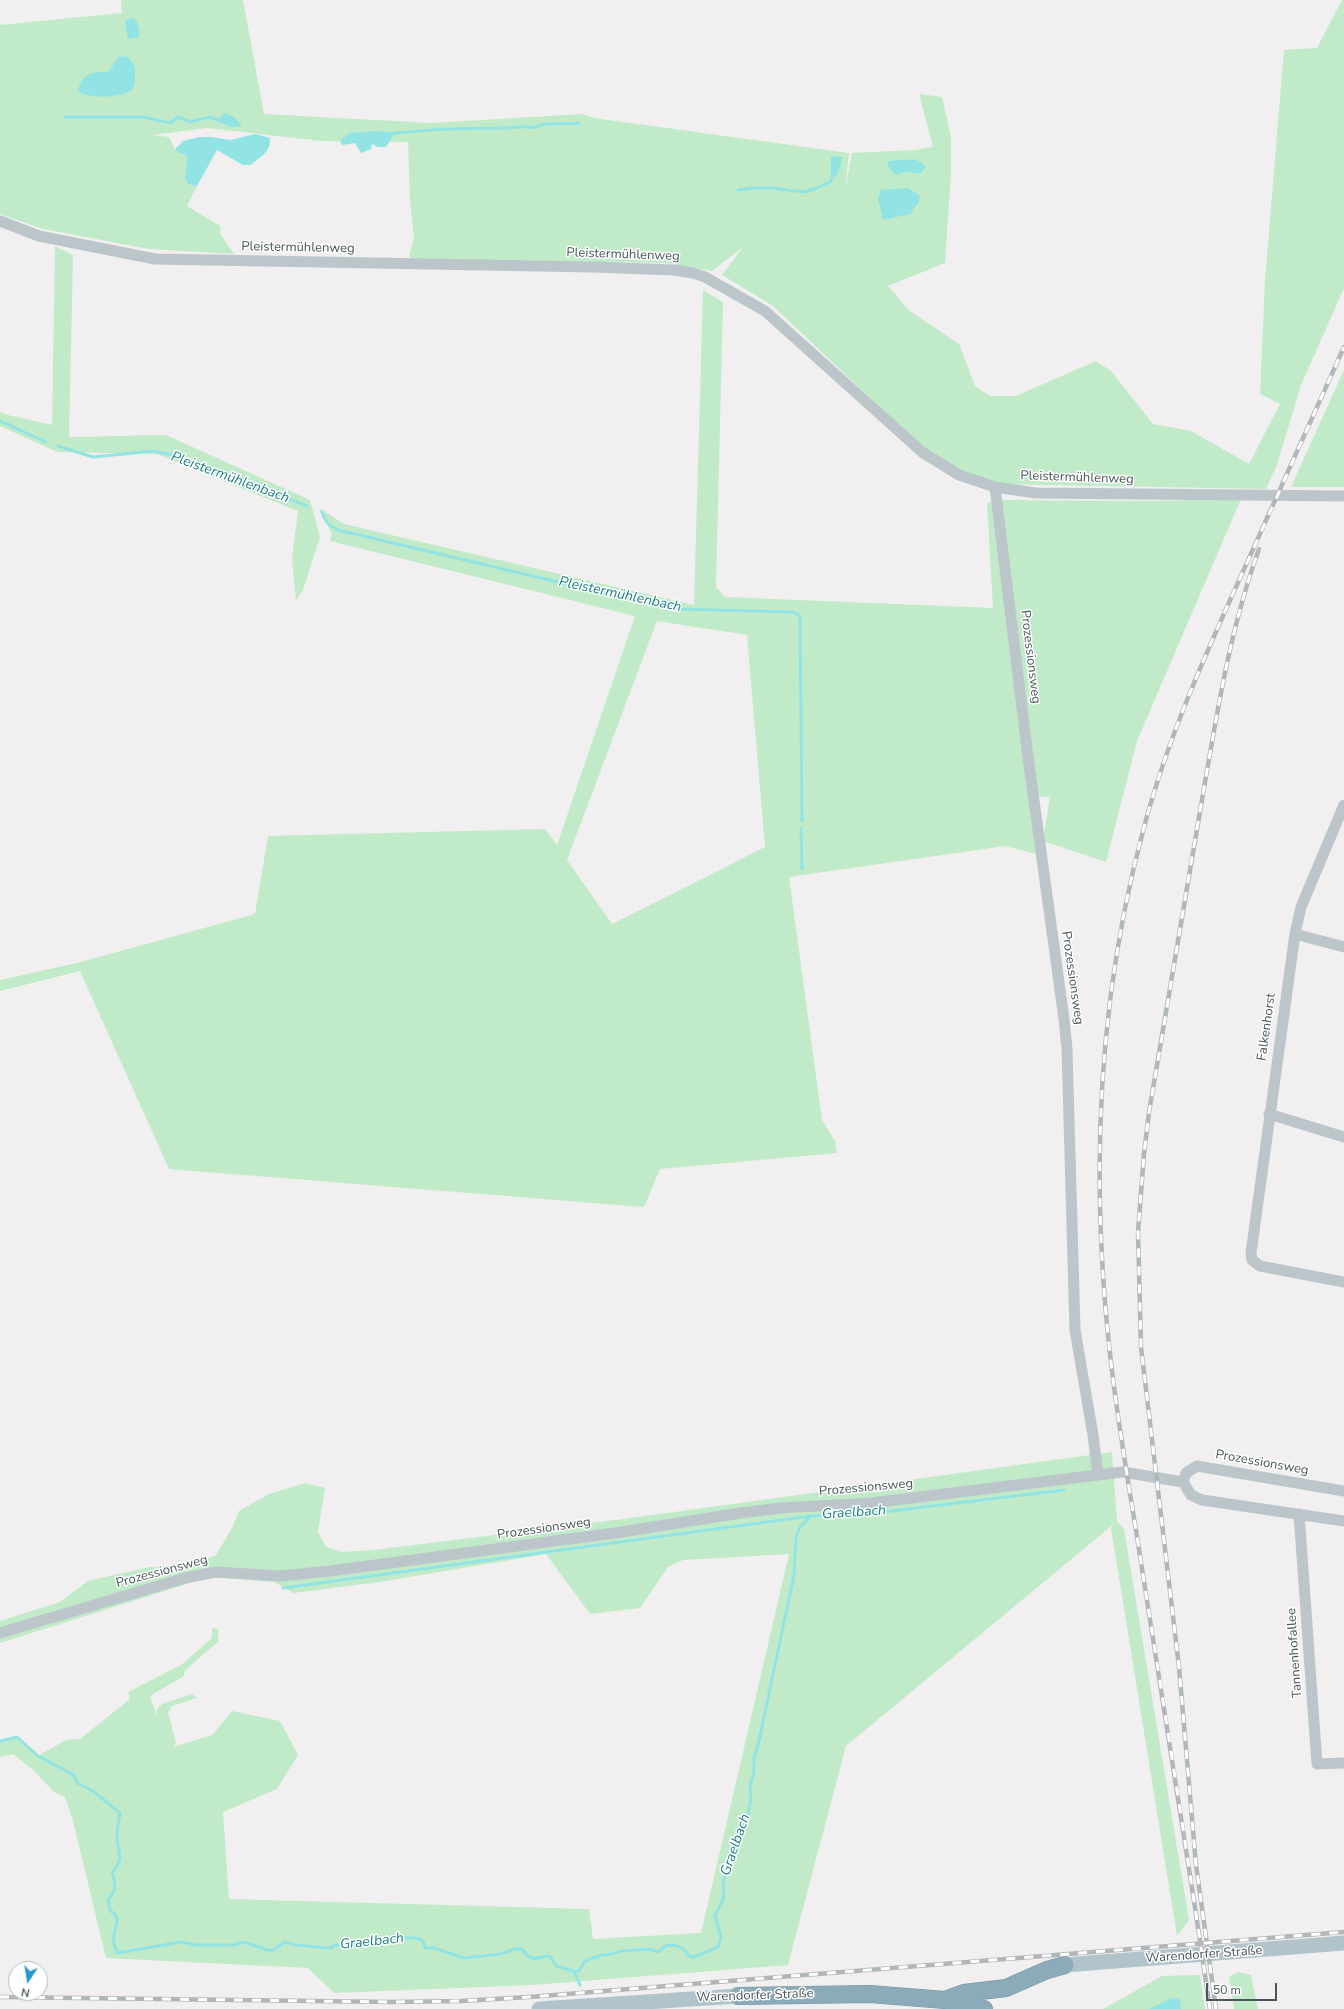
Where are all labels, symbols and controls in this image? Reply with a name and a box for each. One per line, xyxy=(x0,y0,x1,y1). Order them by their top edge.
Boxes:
street label: Pleistermühlenweg xyxy=(241,239,355,257)
street label: Pleistermühlenweg xyxy=(566,245,680,265)
water label: Pleistermühlenbach xyxy=(168,449,292,507)
street label: Pleistermühlenweg xyxy=(1020,468,1134,488)
water label: Pleistermühlenbach xyxy=(557,574,683,616)
street label: Prozessionsweg xyxy=(1017,609,1043,705)
street label: Prozessionsweg xyxy=(1058,930,1086,1026)
street label: Falkenhorst xyxy=(1255,992,1279,1062)
street label: Prozessionsweg xyxy=(1214,1447,1310,1479)
street label: Prozessionsweg xyxy=(818,1476,914,1500)
water label: Graelbach xyxy=(821,1502,887,1524)
street label: Prozessionsweg xyxy=(496,1515,592,1543)
street label: Prozessionsweg xyxy=(114,1552,210,1592)
street label: Tannenhofallee xyxy=(1284,1608,1306,1698)
water label: Graelbach xyxy=(718,1812,754,1878)
water label: Graelbach xyxy=(339,1930,405,1954)
street label: Warendorfer Straße xyxy=(1145,1943,1263,1967)
north arrow xyxy=(8,1961,48,2001)
scale bar xyxy=(1208,1975,1279,2001)
text: 50 m xyxy=(1213,1982,1241,1998)
text: N xyxy=(20,1984,31,2000)
street label: Warendorfer Straße xyxy=(696,1986,814,2006)

